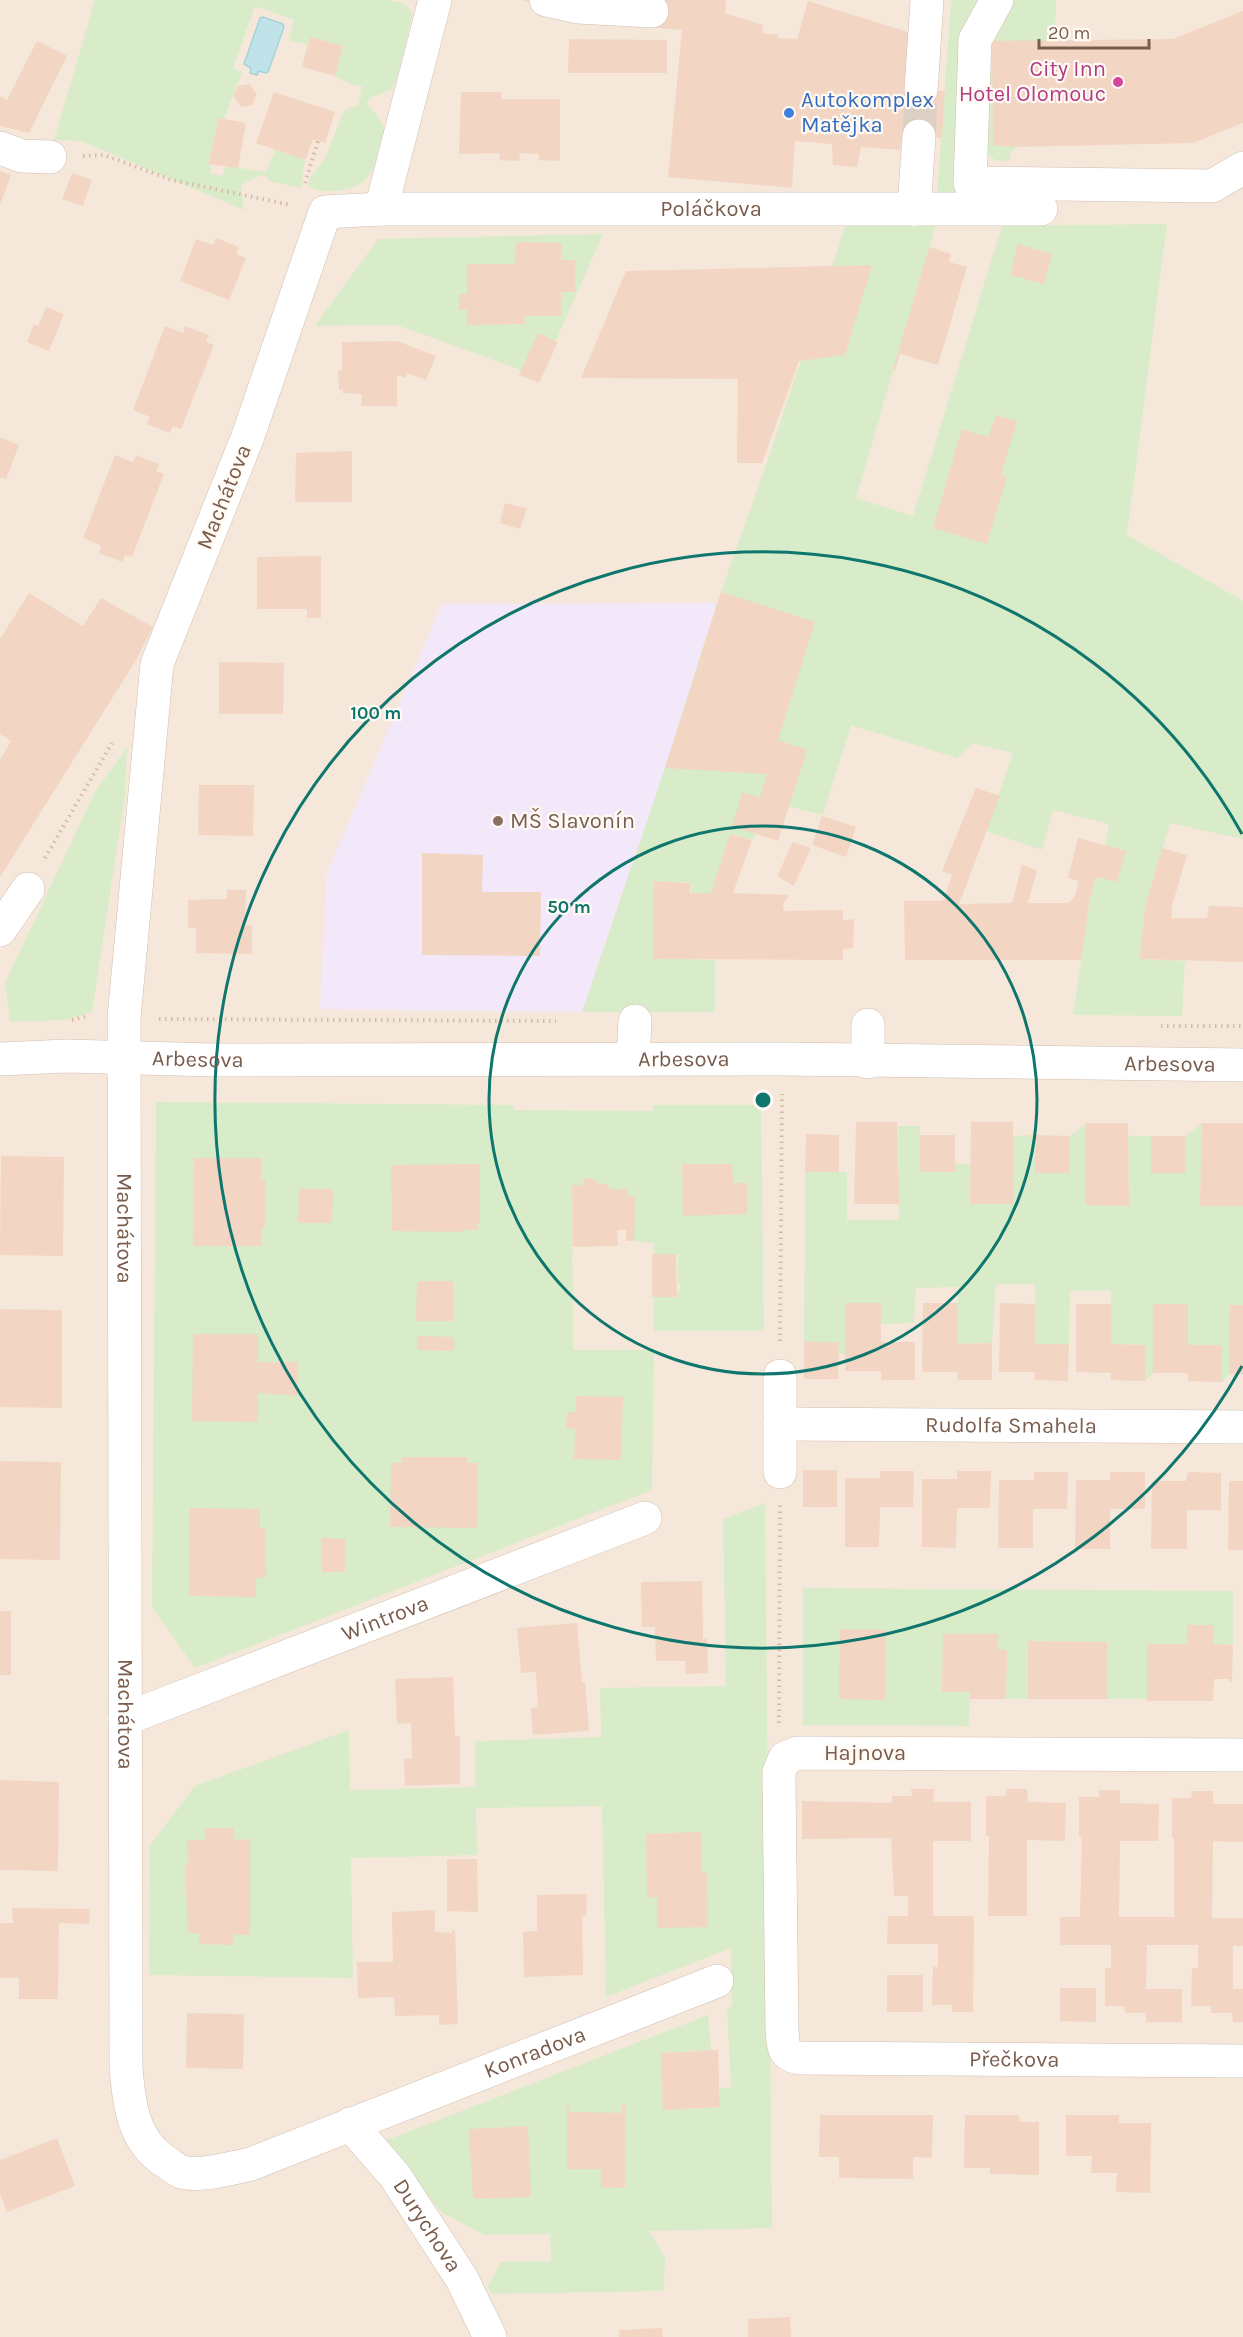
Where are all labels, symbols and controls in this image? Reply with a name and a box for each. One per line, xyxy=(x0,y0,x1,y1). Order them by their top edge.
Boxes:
scale bar xyxy=(1039,12,1148,50)
text: 20 m xyxy=(1048,22,1090,44)
place label: City Inn Hotel Olomouc xyxy=(959,56,1106,107)
marker: City Inn Hotel Olomouc xyxy=(1111,75,1125,89)
place label: Autokomplex Matějka xyxy=(801,87,934,138)
marker: Autokomplex Matějka xyxy=(782,106,796,120)
street label: Poláčkova xyxy=(660,196,762,222)
street label: Machátova xyxy=(191,441,257,553)
text: 100 m xyxy=(351,702,401,724)
place label: MŠ Slavonín xyxy=(510,807,635,834)
marker: MŠ Slavonín xyxy=(491,814,505,828)
text: 50 m xyxy=(547,896,591,918)
street label: Arbesova xyxy=(152,1045,244,1073)
street label: Arbesova xyxy=(638,1046,730,1072)
street label: Arbesova xyxy=(1124,1050,1216,1078)
centre of rings xyxy=(753,1090,773,1110)
street label: Machátova xyxy=(111,1173,138,1284)
street label: Rudolfa Smahela xyxy=(925,1412,1097,1439)
street label: Wintrova xyxy=(338,1590,432,1647)
street label: Machátova xyxy=(112,1659,138,1770)
street label: Hajnova xyxy=(824,1740,906,1766)
street label: Konradova xyxy=(480,2021,589,2084)
street label: Přečkova xyxy=(969,2046,1059,2073)
street label: Durychova xyxy=(388,2174,467,2277)

